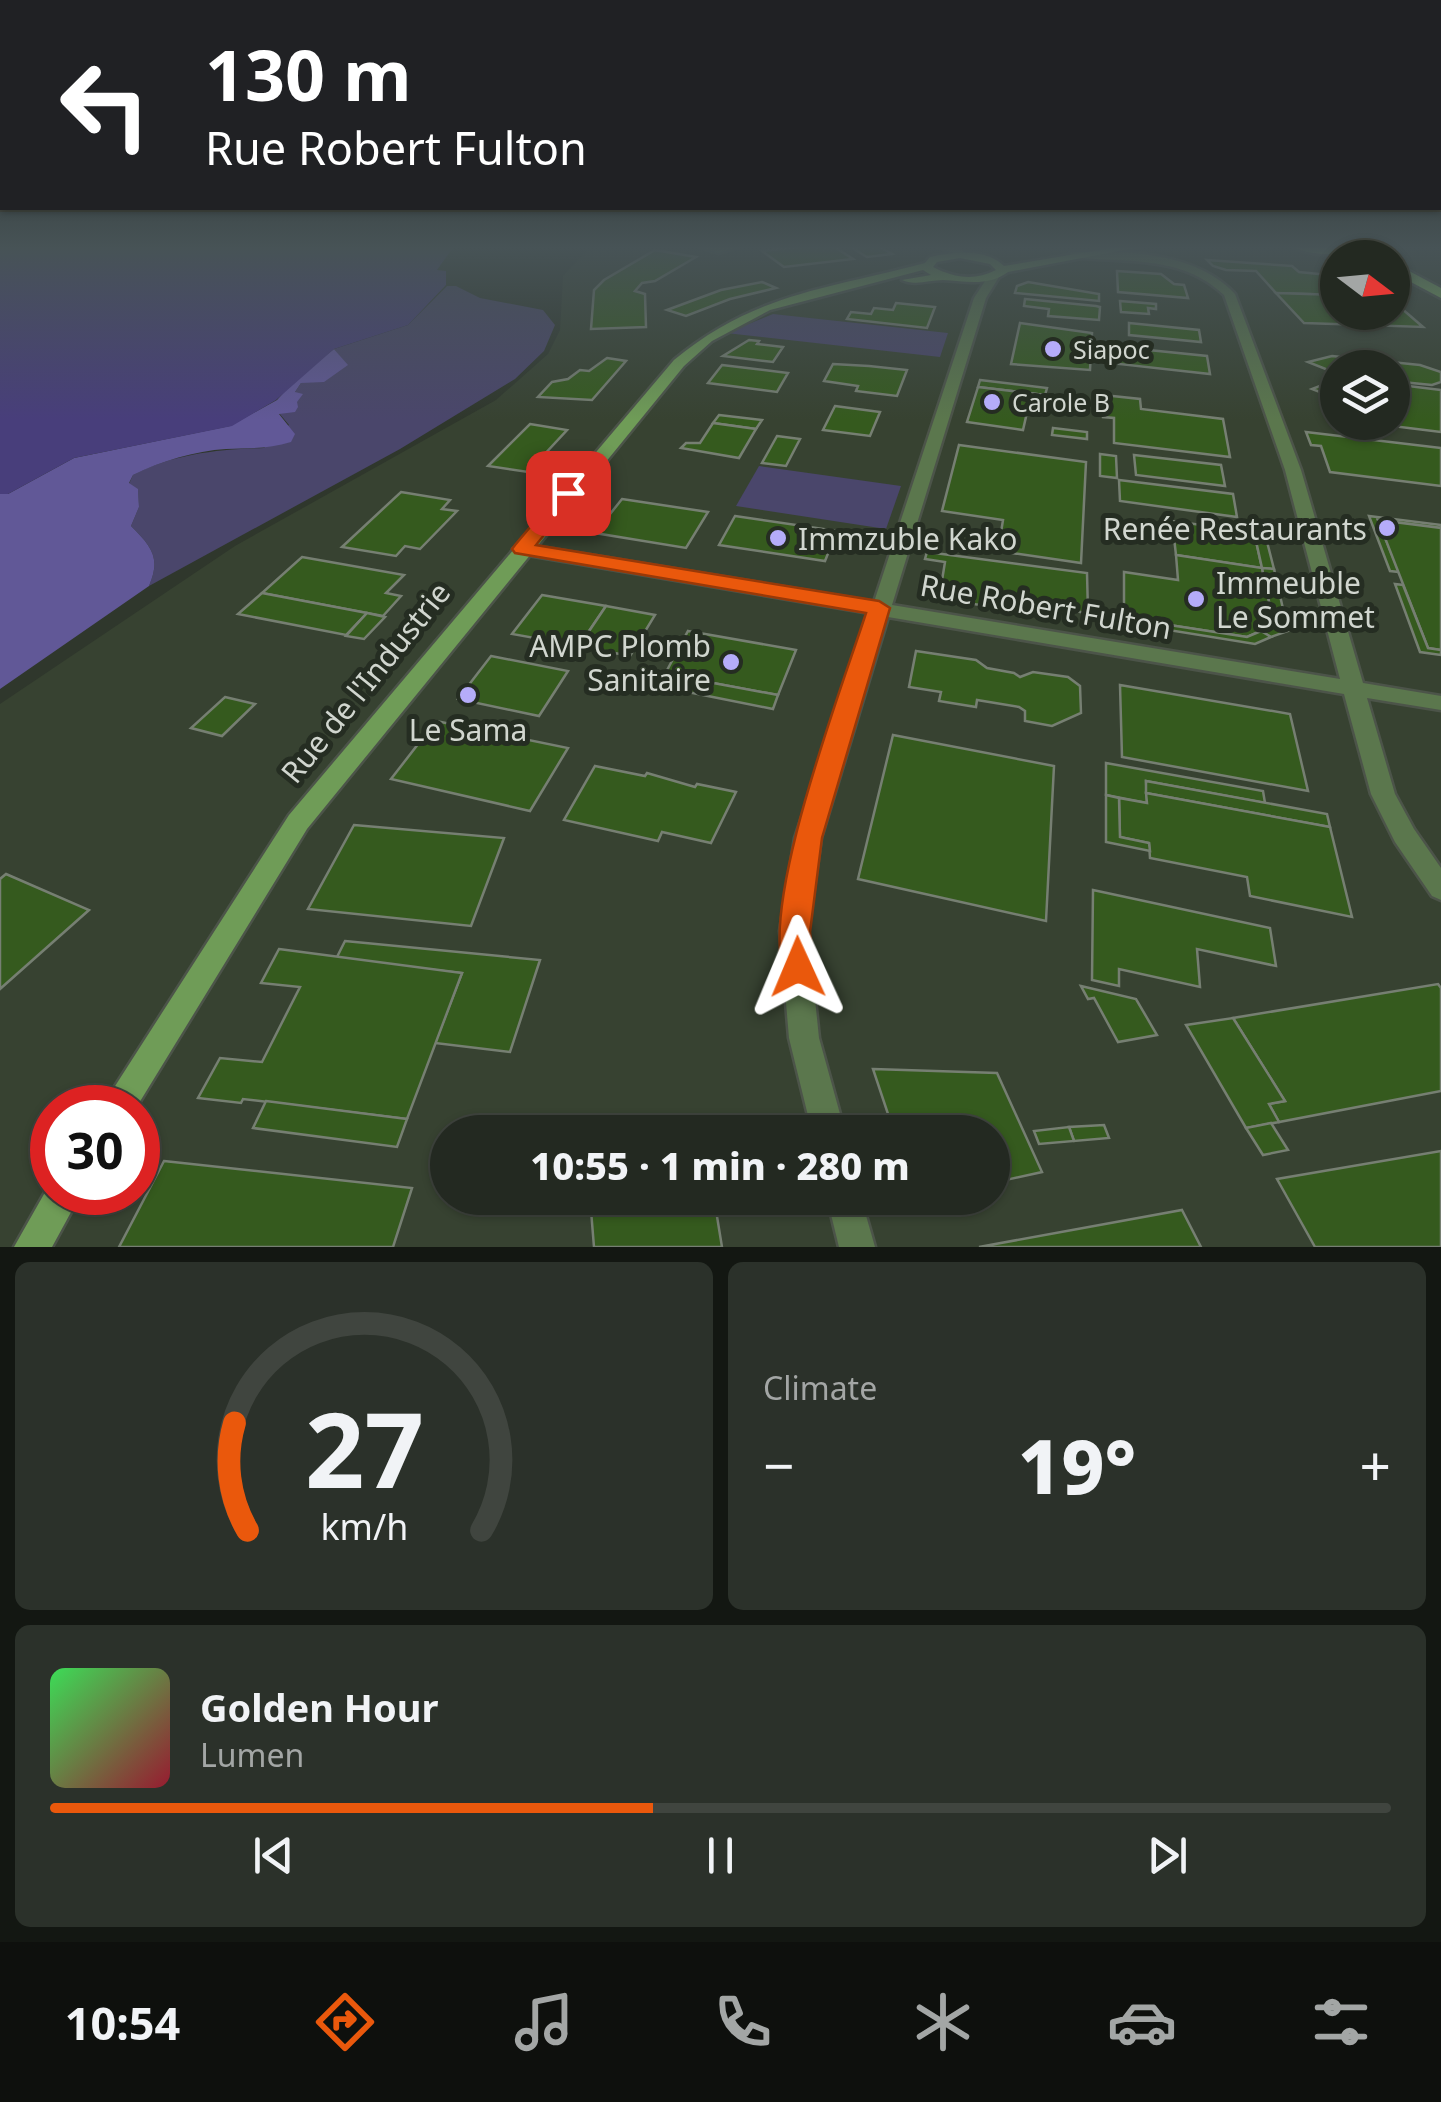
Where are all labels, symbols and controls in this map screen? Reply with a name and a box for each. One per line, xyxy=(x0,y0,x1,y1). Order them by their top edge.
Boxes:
text: 130 m xyxy=(205,26,412,122)
icon: left xyxy=(40,40,170,170)
text: Rue Robert Fulton xyxy=(205,117,587,178)
north arrow xyxy=(1320,240,1410,330)
map controls xyxy=(1320,240,1410,440)
place label: Siapoc xyxy=(1073,332,1150,366)
marker: Siapoc xyxy=(1042,338,1064,360)
button: layers xyxy=(1320,350,1410,440)
place label: Carole B xyxy=(1012,385,1110,419)
marker: Carole B xyxy=(981,391,1003,413)
pin xyxy=(526,451,611,536)
icon: arrive xyxy=(541,466,596,521)
place label: Renée Restaurants xyxy=(1103,508,1367,549)
marker: Renée Restaurants xyxy=(1376,517,1398,539)
place label: Immzuble Kako xyxy=(798,518,1017,559)
marker: Immzuble Kako xyxy=(767,527,789,549)
place label: Immeuble Le Sommet xyxy=(1216,562,1375,637)
street label: Rue Robert Fulton xyxy=(917,564,1175,648)
street label: Rue de l'Industrie xyxy=(271,573,459,791)
marker: Immeuble Le Sommet xyxy=(1185,588,1207,610)
place label: AMPC Plomb Sanitaire xyxy=(529,625,711,700)
marker: AMPC Plomb Sanitaire xyxy=(720,651,742,673)
marker: Le Sama xyxy=(457,684,479,706)
place label: Le Sama xyxy=(409,709,527,750)
position arrow xyxy=(746,915,850,1019)
speed limit sign: 30 xyxy=(30,1085,160,1215)
text: 10:55 · 1 min · 280 m xyxy=(530,1139,910,1191)
text: Climate xyxy=(763,1366,877,1409)
text: 27 xyxy=(305,1377,423,1518)
text: 19° xyxy=(1018,1414,1136,1516)
text: − xyxy=(763,1427,794,1502)
text: + xyxy=(1360,1427,1391,1502)
text: km/h xyxy=(320,1502,408,1550)
text: Golden Hour xyxy=(200,1681,438,1733)
text: Lumen xyxy=(200,1733,304,1776)
icon: previous xyxy=(246,1828,301,1883)
icon: pause xyxy=(693,1828,748,1883)
icon: next xyxy=(1140,1828,1195,1883)
icon: directions xyxy=(310,1987,380,2057)
icon: music xyxy=(509,1987,579,2057)
icon: phone xyxy=(708,1987,778,2057)
icon: climate xyxy=(908,1987,978,2057)
icon: car xyxy=(1107,1987,1177,2057)
icon: filters xyxy=(1306,1987,1376,2057)
text: 10:54 xyxy=(65,1992,180,2053)

